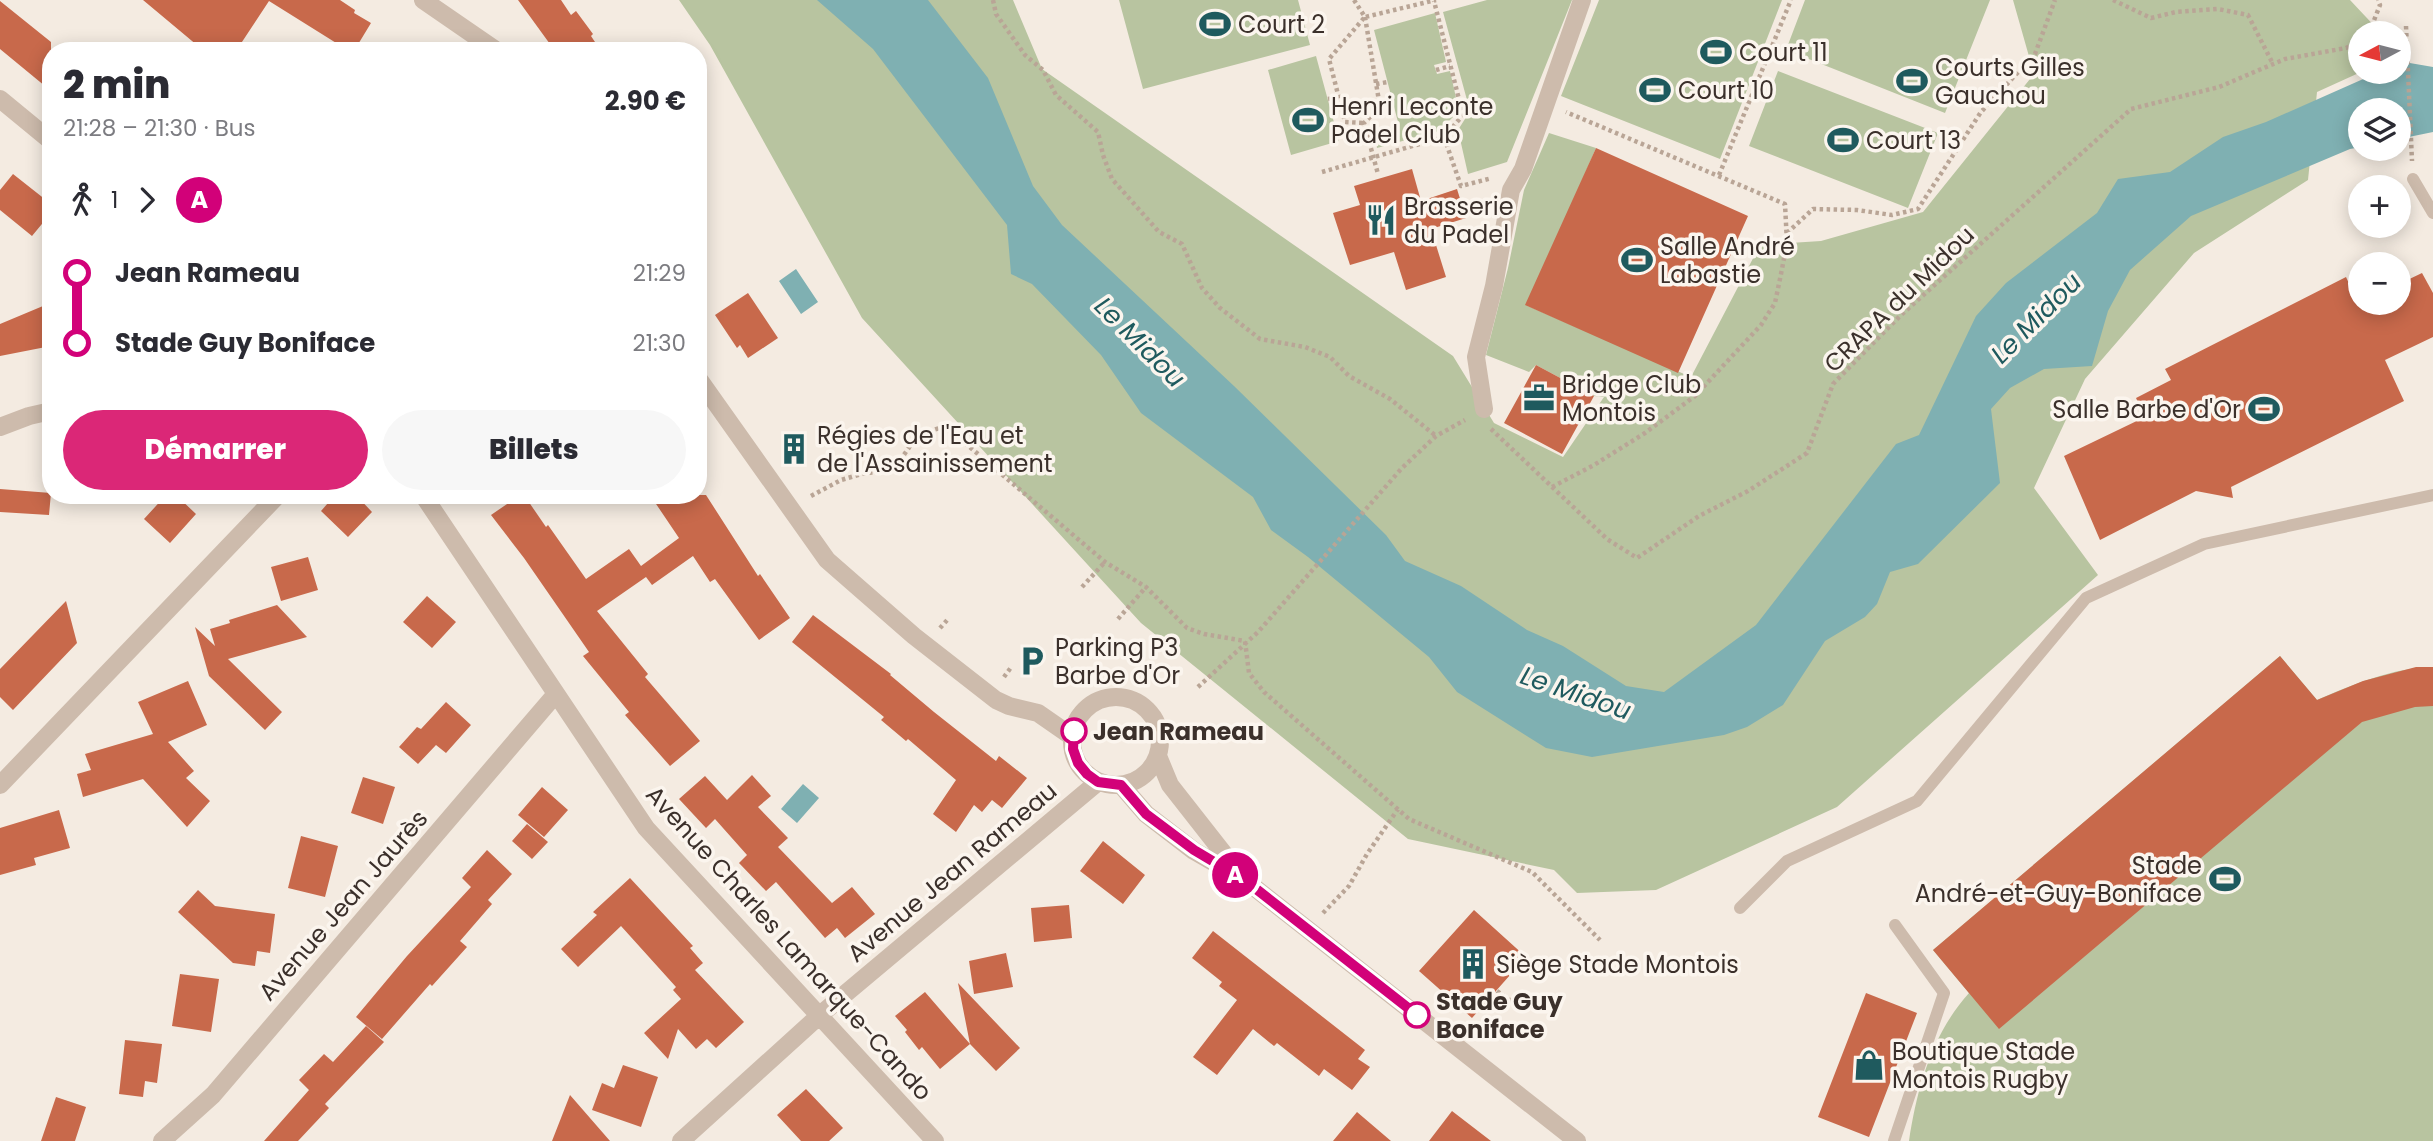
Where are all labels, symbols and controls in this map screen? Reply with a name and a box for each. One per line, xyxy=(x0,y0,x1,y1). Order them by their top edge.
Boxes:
sports icon: Court 2 xyxy=(1198,7,1232,41)
place label: Court 2 xyxy=(1238,8,1325,41)
north arrow xyxy=(2348,21,2412,84)
map controls xyxy=(2348,21,2411,315)
sports icon: Court 11 xyxy=(1699,35,1733,69)
place label: Court 11 xyxy=(1739,36,1828,69)
place label: Courts Gilles Gauchou xyxy=(1935,51,2085,112)
text: 2 min xyxy=(63,58,170,111)
sports icon: Courts Gilles Gauchou xyxy=(1895,64,1929,98)
sports icon: Court 10 xyxy=(1638,73,1672,107)
place label: Court 10 xyxy=(1678,74,1774,107)
text: 2.90 € xyxy=(605,83,686,119)
place label: Henri Leconte Padel Club xyxy=(1331,90,1493,151)
button: layers xyxy=(2348,98,2411,161)
sports icon: Henri Leconte Padel Club xyxy=(1291,103,1325,137)
text: 21:28 – 21:30 · Bus xyxy=(63,112,256,144)
sports icon: Court 13 xyxy=(1826,123,1860,157)
place label: Court 13 xyxy=(1866,124,1961,157)
button: + xyxy=(2348,175,2411,238)
icon: walk xyxy=(63,181,101,219)
icon: forward xyxy=(128,181,166,219)
text: A xyxy=(190,183,208,216)
text: 1 xyxy=(111,184,118,216)
place label: Brasserie du Padel xyxy=(1404,190,1514,251)
restaurant icon: Brasserie du Padel xyxy=(1364,203,1398,237)
street label: CRAPA du Midou xyxy=(1817,219,1981,379)
place label: Salle André Labastie xyxy=(1660,230,1795,291)
sports icon: Salle André Labastie xyxy=(1620,243,1654,277)
button: − xyxy=(2348,252,2411,315)
text: Jean Rameau xyxy=(115,255,300,291)
text: 21:29 xyxy=(633,257,686,289)
water label: Le Midou xyxy=(1983,265,2089,371)
water label: Le Midou xyxy=(1087,289,1193,395)
text: Stade Guy Boniface xyxy=(115,325,375,361)
text: 21:30 xyxy=(633,327,686,359)
place label: Bridge Club Montois xyxy=(1562,368,1701,429)
office icon: Bridge Club Montois xyxy=(1522,381,1556,415)
sports icon: Salle Barbe d'Or xyxy=(2247,392,2281,426)
place label: Salle Barbe d'Or xyxy=(2052,393,2241,426)
button: Démarrer xyxy=(63,410,368,490)
button: Billets xyxy=(382,410,686,490)
place label: Régies de l'Eau et de l'Assainissement xyxy=(817,419,1053,480)
building icon: Régies de l'Eau et de l'Assainissement xyxy=(777,432,811,466)
place label: Parking P3 Barbe d'Or xyxy=(1055,631,1180,692)
parking icon: Parking P3 Barbe d'Or xyxy=(1015,644,1049,678)
water label: Le Midou xyxy=(1516,657,1636,729)
place label: Jean Rameau xyxy=(1093,715,1264,748)
marker: Jean Rameau xyxy=(1061,718,1087,744)
street label: Avenue Jean Rameau xyxy=(840,774,1064,970)
street label: Avenue Charles Lamarque-Cando xyxy=(638,778,940,1108)
street label: Avenue Jean Jaurès xyxy=(251,803,435,1007)
place label: Stade André-et-Guy-Boniface xyxy=(1915,849,2202,910)
line badge: A xyxy=(1212,852,1258,898)
text: A xyxy=(1226,858,1244,891)
sports icon: Stade André-et-Guy-Boniface xyxy=(2208,862,2242,896)
building icon: Siège Stade Montois xyxy=(1456,947,1490,981)
place label: Siège Stade Montois xyxy=(1496,948,1739,981)
place label: Stade Guy Boniface xyxy=(1436,985,1563,1046)
marker: Stade Guy Boniface xyxy=(1404,1002,1430,1028)
place label: Boutique Stade Montois Rugby xyxy=(1892,1035,2075,1096)
shop icon: Boutique Stade Montois Rugby xyxy=(1852,1048,1886,1082)

